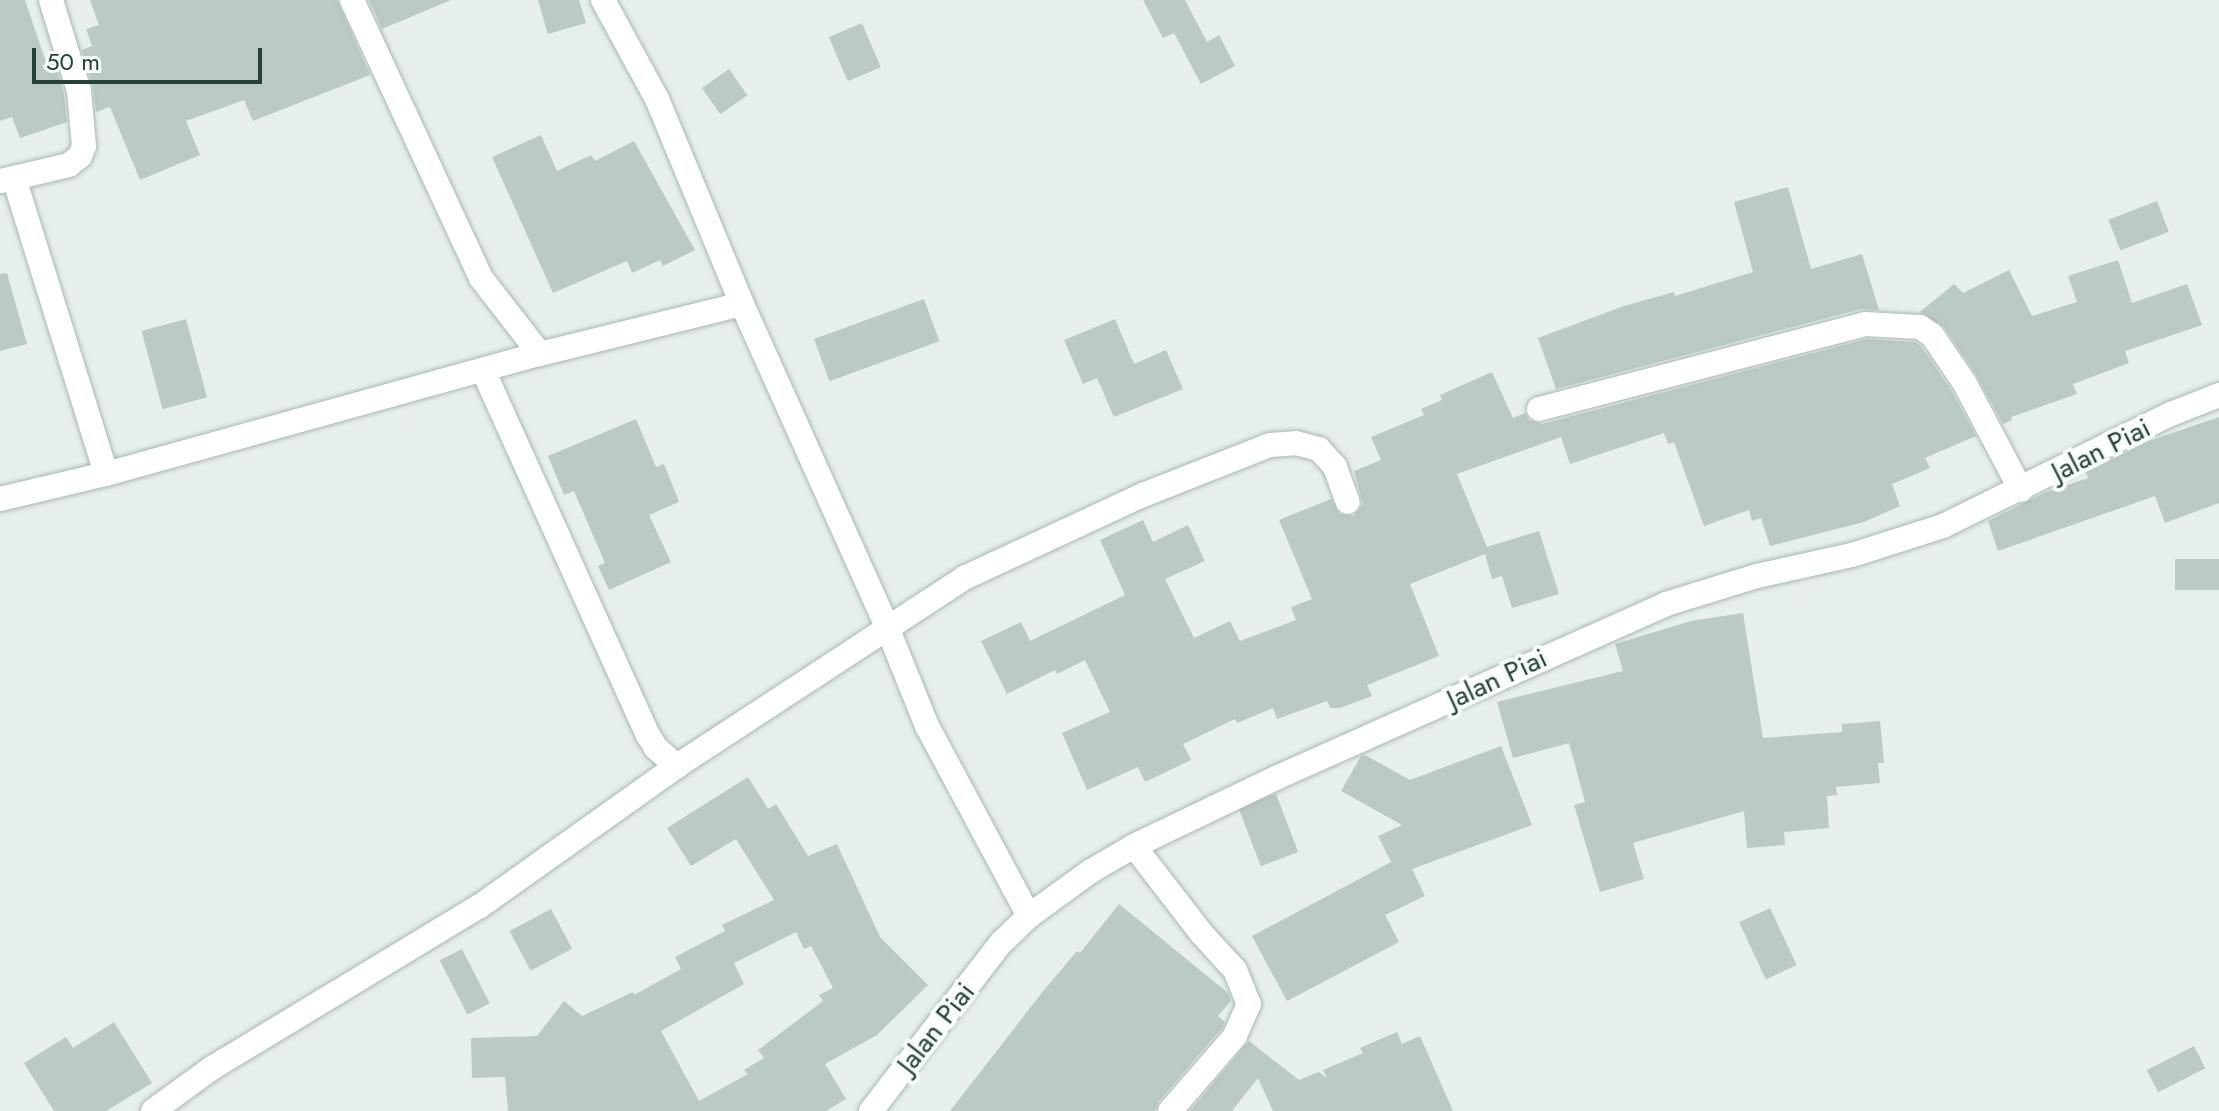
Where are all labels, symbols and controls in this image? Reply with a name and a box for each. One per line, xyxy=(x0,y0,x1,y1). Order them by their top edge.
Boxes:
scale bar xyxy=(36,32,266,82)
text: 50 m xyxy=(46,44,100,79)
street label: Jalan Piai xyxy=(2046,411,2156,489)
street label: Jalan Piai xyxy=(1442,641,1552,717)
street label: Jalan Piai xyxy=(890,976,982,1080)

